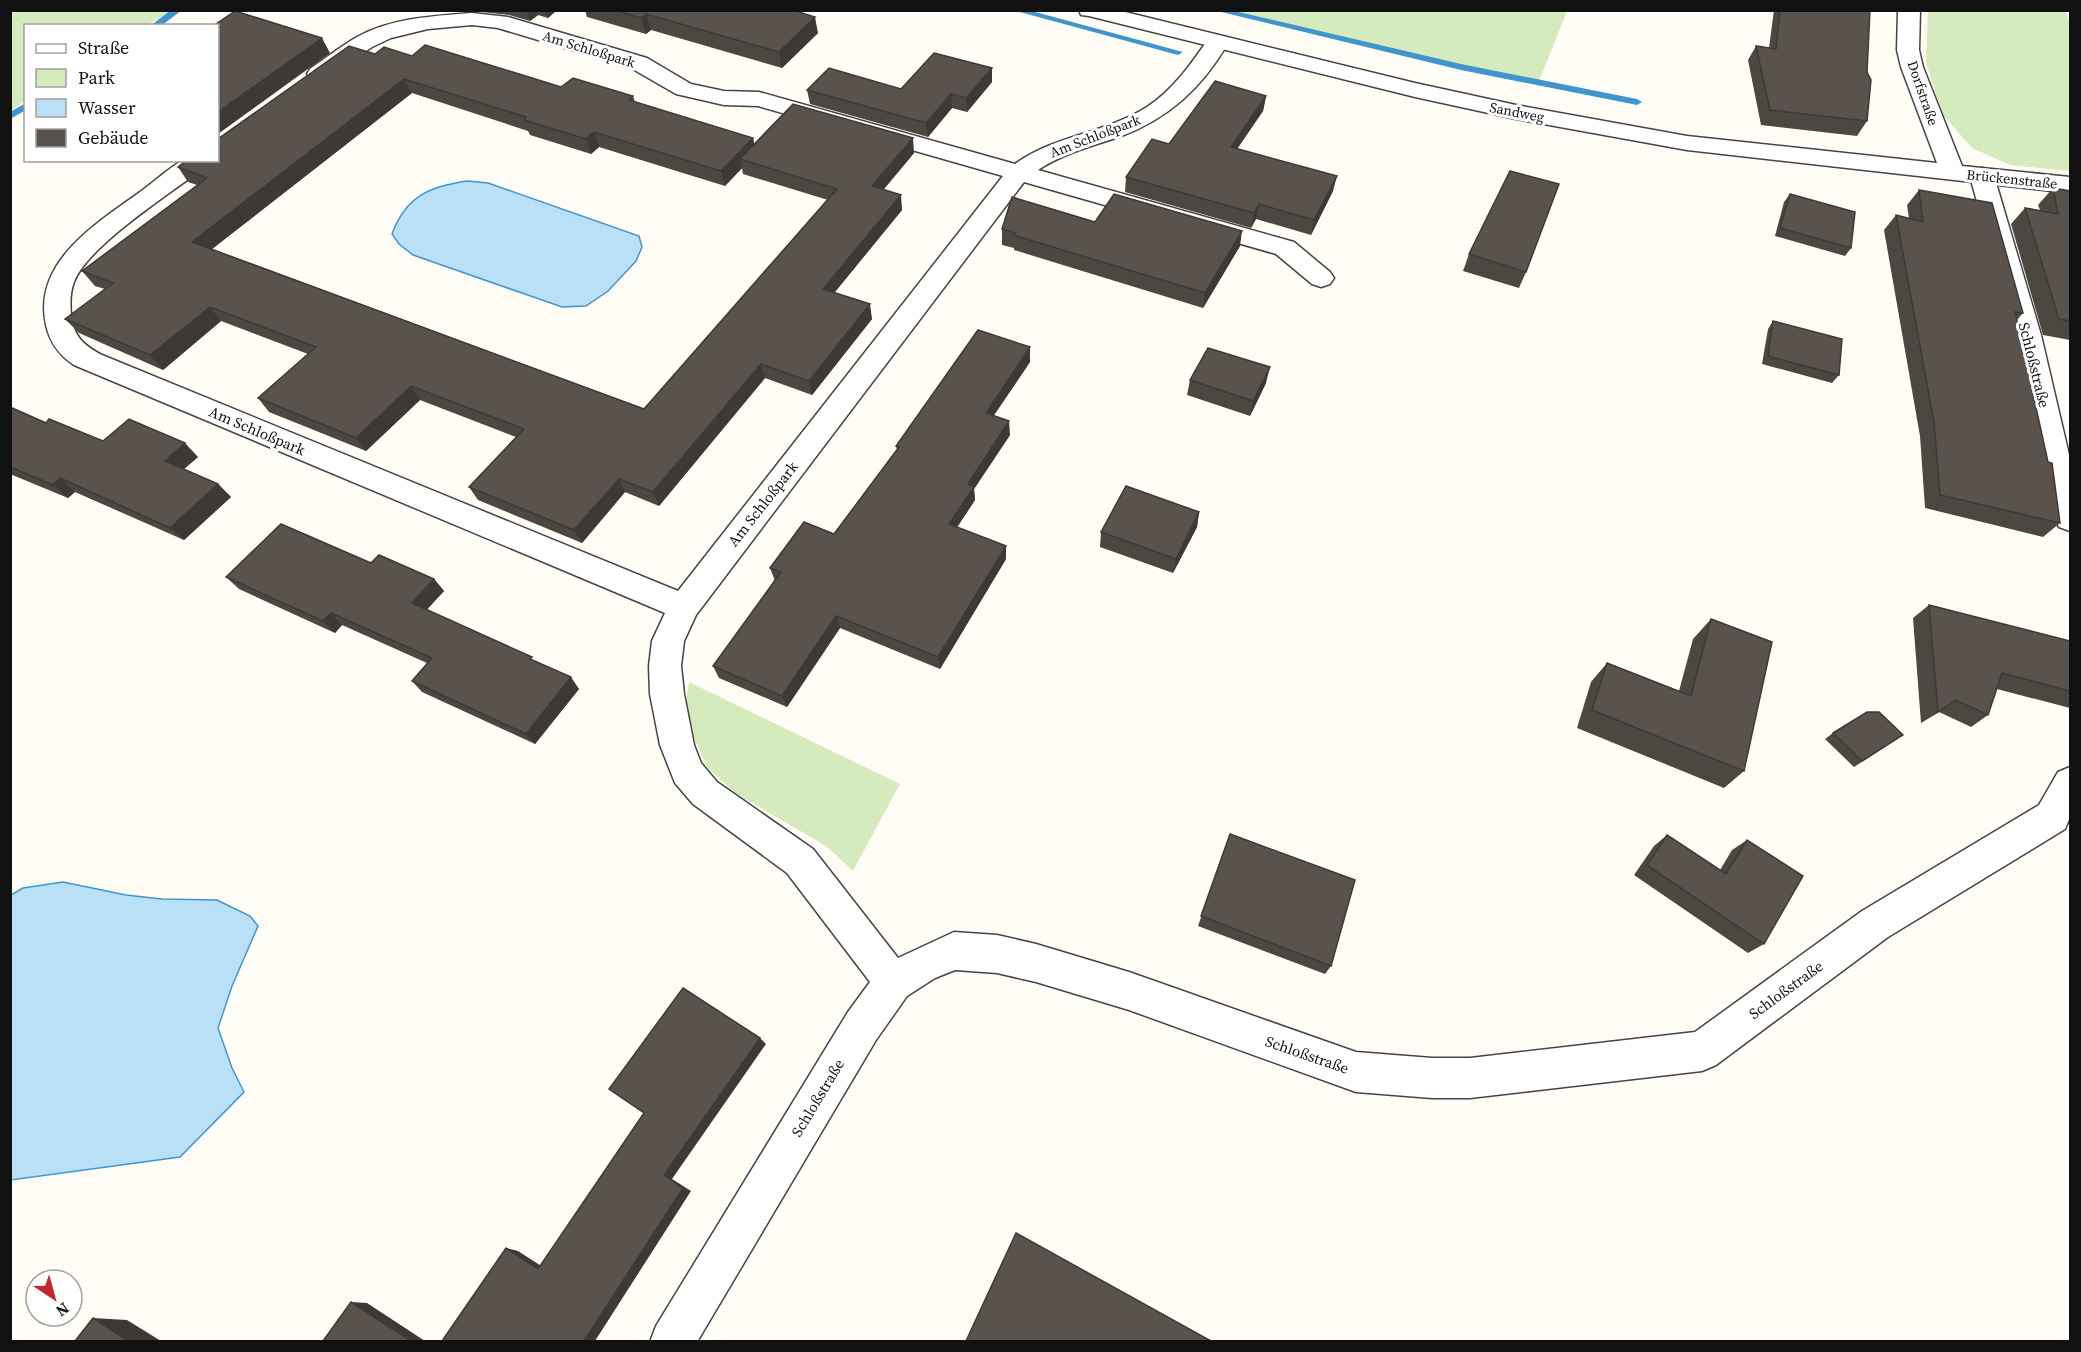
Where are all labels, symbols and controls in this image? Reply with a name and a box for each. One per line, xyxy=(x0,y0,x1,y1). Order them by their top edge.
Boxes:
legend xyxy=(24,24,219,162)
street label: Am Schloßpark xyxy=(540,25,638,73)
text: Straße xyxy=(78,35,129,60)
street label: Dorfstraße xyxy=(1903,58,1943,128)
text: Park xyxy=(78,65,115,90)
text: Wasser xyxy=(78,95,136,120)
street label: Sandweg xyxy=(1488,97,1546,127)
street label: Am Schloßpark xyxy=(1047,109,1144,163)
text: Gebäude xyxy=(78,125,149,150)
street label: Brückenstraße xyxy=(1966,164,2058,194)
street label: Schloßstraße xyxy=(2014,320,2055,410)
street label: Am Schloßpark xyxy=(206,401,309,461)
street label: Am Schloßpark xyxy=(723,456,803,551)
street label: Schloßstraße xyxy=(1744,955,1827,1024)
street label: Schloßstraße xyxy=(1263,1030,1352,1079)
street label: Schloßstraße xyxy=(786,1055,849,1141)
north arrow xyxy=(24,1268,84,1328)
text: N xyxy=(51,1298,74,1323)

